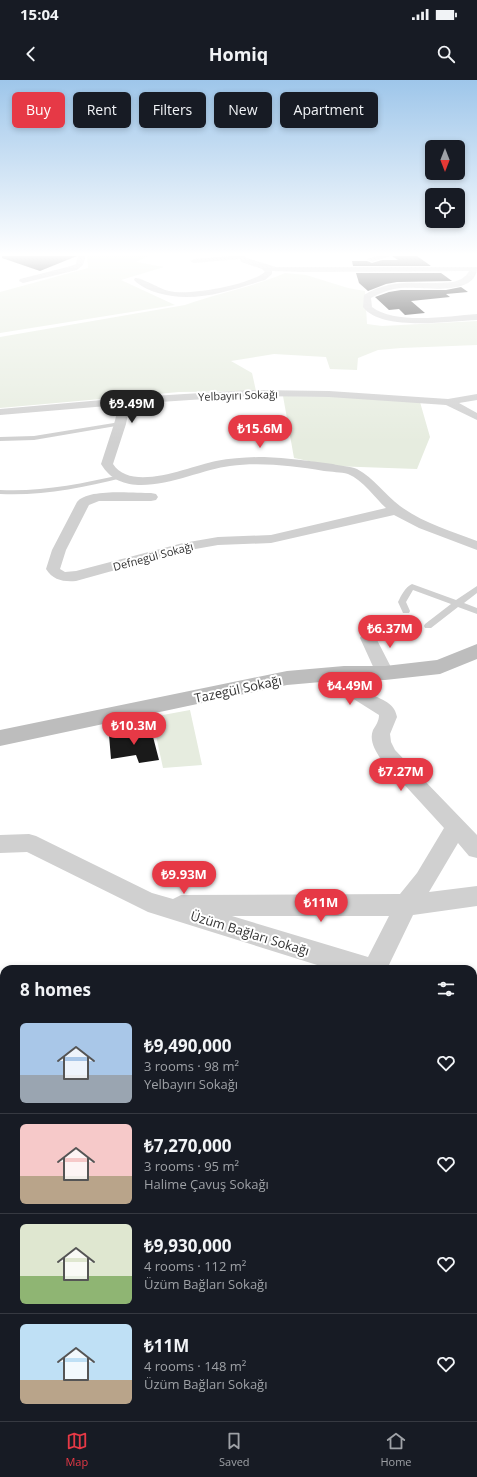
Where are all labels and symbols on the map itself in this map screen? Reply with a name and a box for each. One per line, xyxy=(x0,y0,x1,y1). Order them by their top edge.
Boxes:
north arrow xyxy=(425,140,465,180)
street label: Yelbayırı Sokağı xyxy=(198,386,278,404)
pin: ₺9.49M xyxy=(99,390,165,424)
pin: ₺15.6M xyxy=(227,415,293,449)
street label: Defnegül Sokağı xyxy=(111,538,195,574)
pin: ₺6.37M xyxy=(357,615,423,649)
street label: Tazegül Sokağı xyxy=(193,671,283,707)
pin: ₺4.49M xyxy=(317,672,383,706)
pin: ₺10.3M xyxy=(101,712,167,746)
pin: ₺7.27M xyxy=(368,758,434,792)
pin: ₺9.93M xyxy=(151,861,217,895)
pin: ₺11M xyxy=(297,889,345,923)
street label: Üzüm Bağları Sokağı xyxy=(188,906,312,960)

